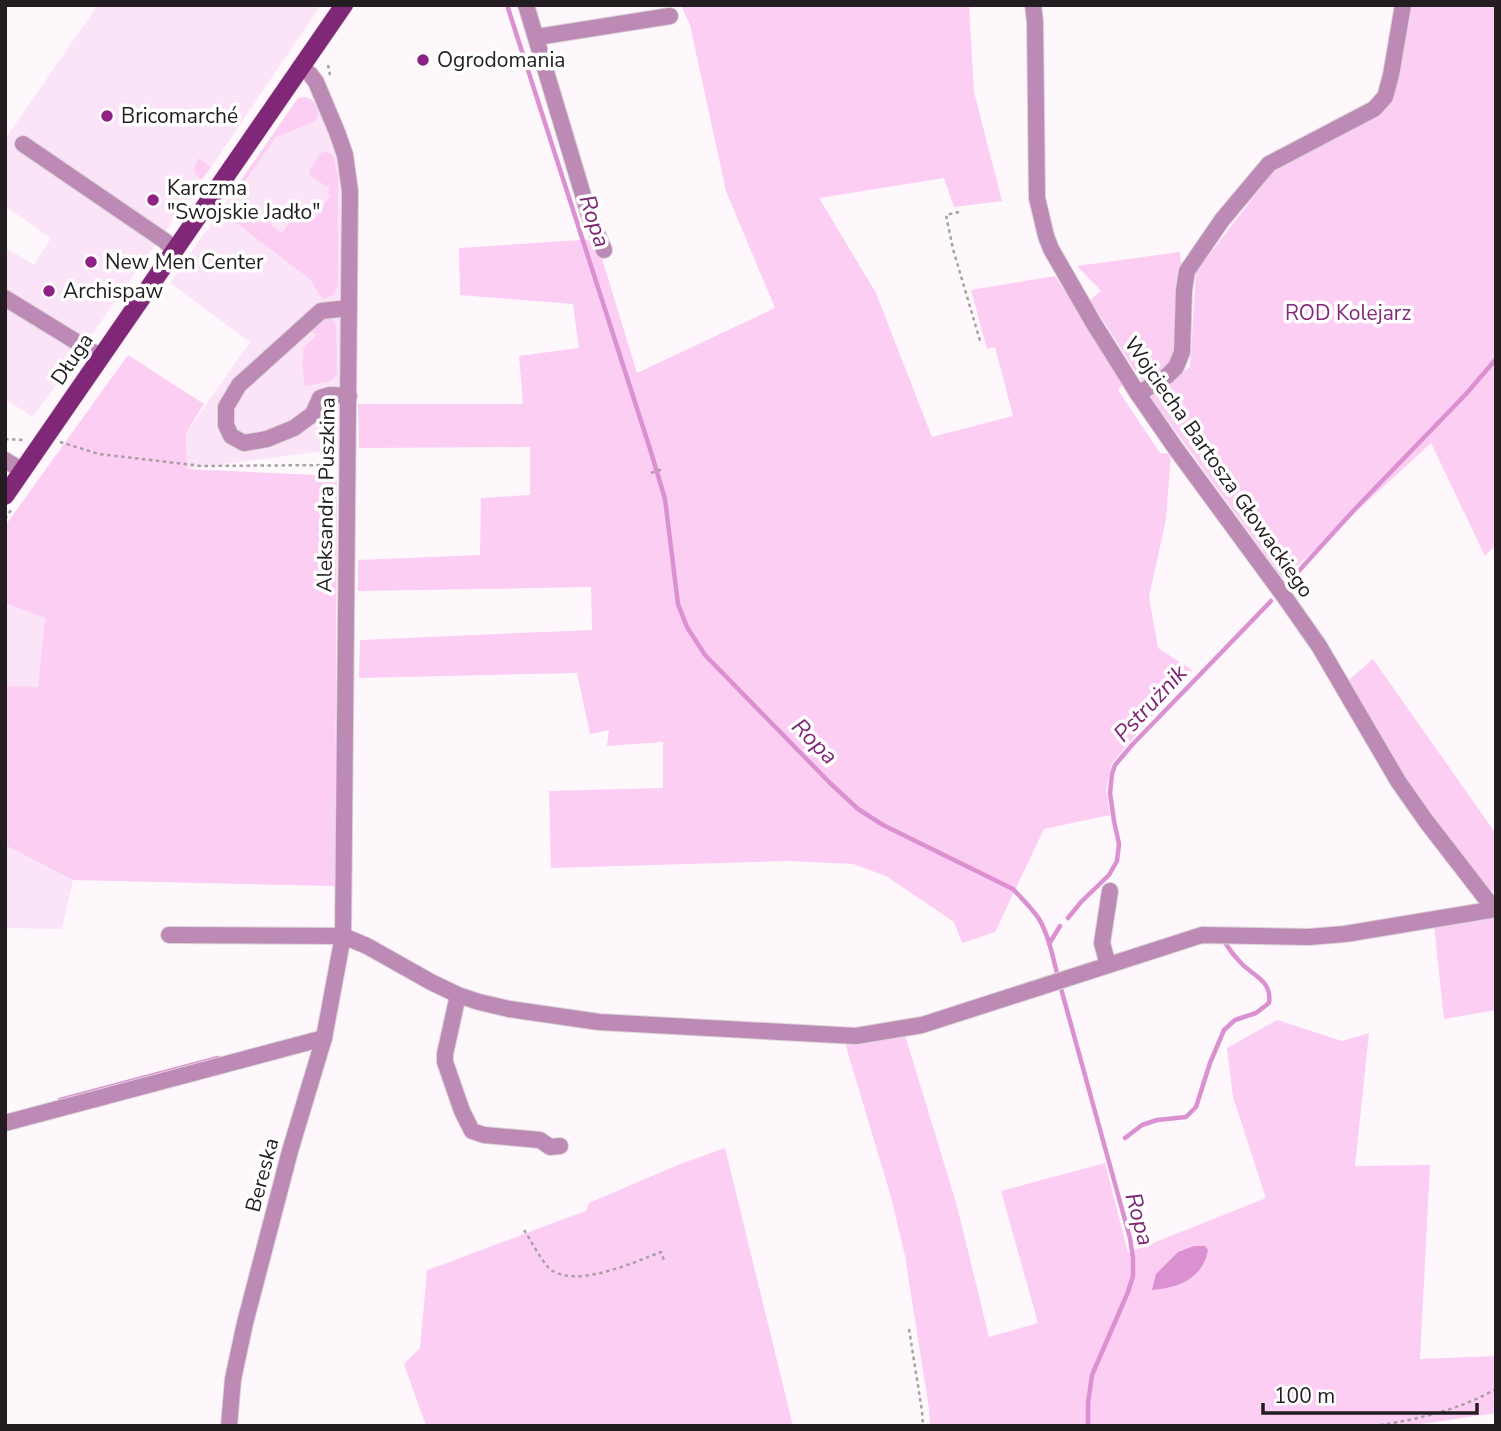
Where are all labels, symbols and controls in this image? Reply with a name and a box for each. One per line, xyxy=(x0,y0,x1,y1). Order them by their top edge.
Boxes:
place label: Ogrodomania xyxy=(437,46,565,74)
marker: Ogrodomania xyxy=(415,52,431,68)
place label: Bricomarché xyxy=(121,102,238,130)
marker: Bricomarché xyxy=(99,108,115,124)
place label: Karczma "Swojskie Jadło" xyxy=(167,174,320,226)
water label: Ropa xyxy=(572,191,618,251)
marker: Karczma "Swojskie Jadło" xyxy=(145,192,161,208)
place label: New Men Center xyxy=(105,248,264,276)
marker: New Men Center xyxy=(83,254,99,270)
place label: Archispaw xyxy=(63,277,164,305)
marker: Archispaw xyxy=(41,283,57,299)
park label: ROD Kolejarz xyxy=(1285,299,1411,327)
street label: Długa xyxy=(44,328,100,390)
street label: Wojciecha Bartosza Głowackiego xyxy=(1118,331,1320,603)
street label: Aleksandra Puszkina xyxy=(310,397,342,593)
water label: Pstrużnik xyxy=(1107,658,1194,749)
water label: Ropa xyxy=(785,711,845,771)
street label: Bereska xyxy=(239,1135,285,1215)
water label: Ropa xyxy=(1118,1189,1161,1249)
scale bar xyxy=(1263,1372,1476,1416)
text: 100 m xyxy=(1274,1382,1335,1410)

